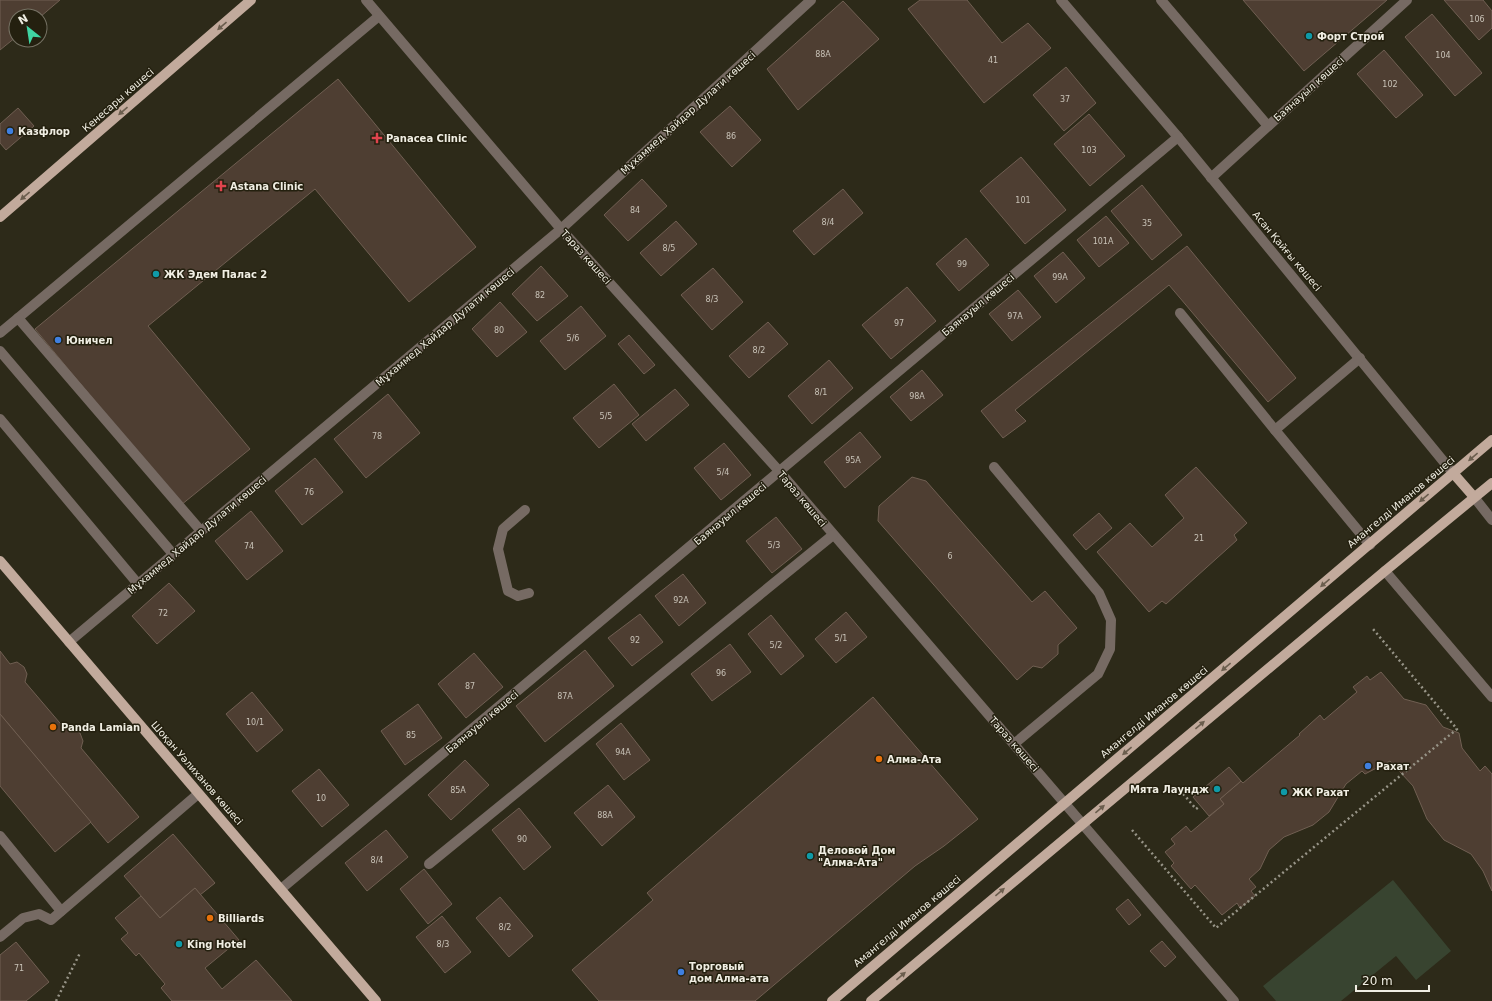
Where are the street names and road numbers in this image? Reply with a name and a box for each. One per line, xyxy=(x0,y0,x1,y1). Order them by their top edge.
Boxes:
street label: Мұхаммед Хайдар Дулати көшесі xyxy=(618,50,758,176)
street label: Баянауыл көшесі xyxy=(1272,55,1346,123)
street label: Кенесары көшесі xyxy=(80,66,156,134)
street label: Асан Қайғы көшесі xyxy=(1250,209,1324,293)
street label: Тараз көшесі xyxy=(558,227,613,286)
street label: Мұхаммед Хайдар Дулати көшесі xyxy=(373,266,517,388)
street label: Баянауыл көшесі xyxy=(940,272,1016,338)
street label: Амангелді Иманов көшесі xyxy=(1345,454,1457,550)
street label: Тараз көшесі xyxy=(775,468,828,529)
street label: Мұхаммед Хайдар Дулати көшесі xyxy=(125,474,269,596)
street label: Баянауыл көшесі xyxy=(692,481,768,547)
street label: Амангелді Иманов көшесі xyxy=(1098,664,1210,760)
street label: Баянауыл көшесі xyxy=(444,689,520,755)
street label: Тараз көшесі xyxy=(987,714,1041,774)
street label: Шоқан Уәлиханов көшесі xyxy=(149,719,245,827)
street label: Амангелді Иманов көшесі xyxy=(851,873,963,969)

